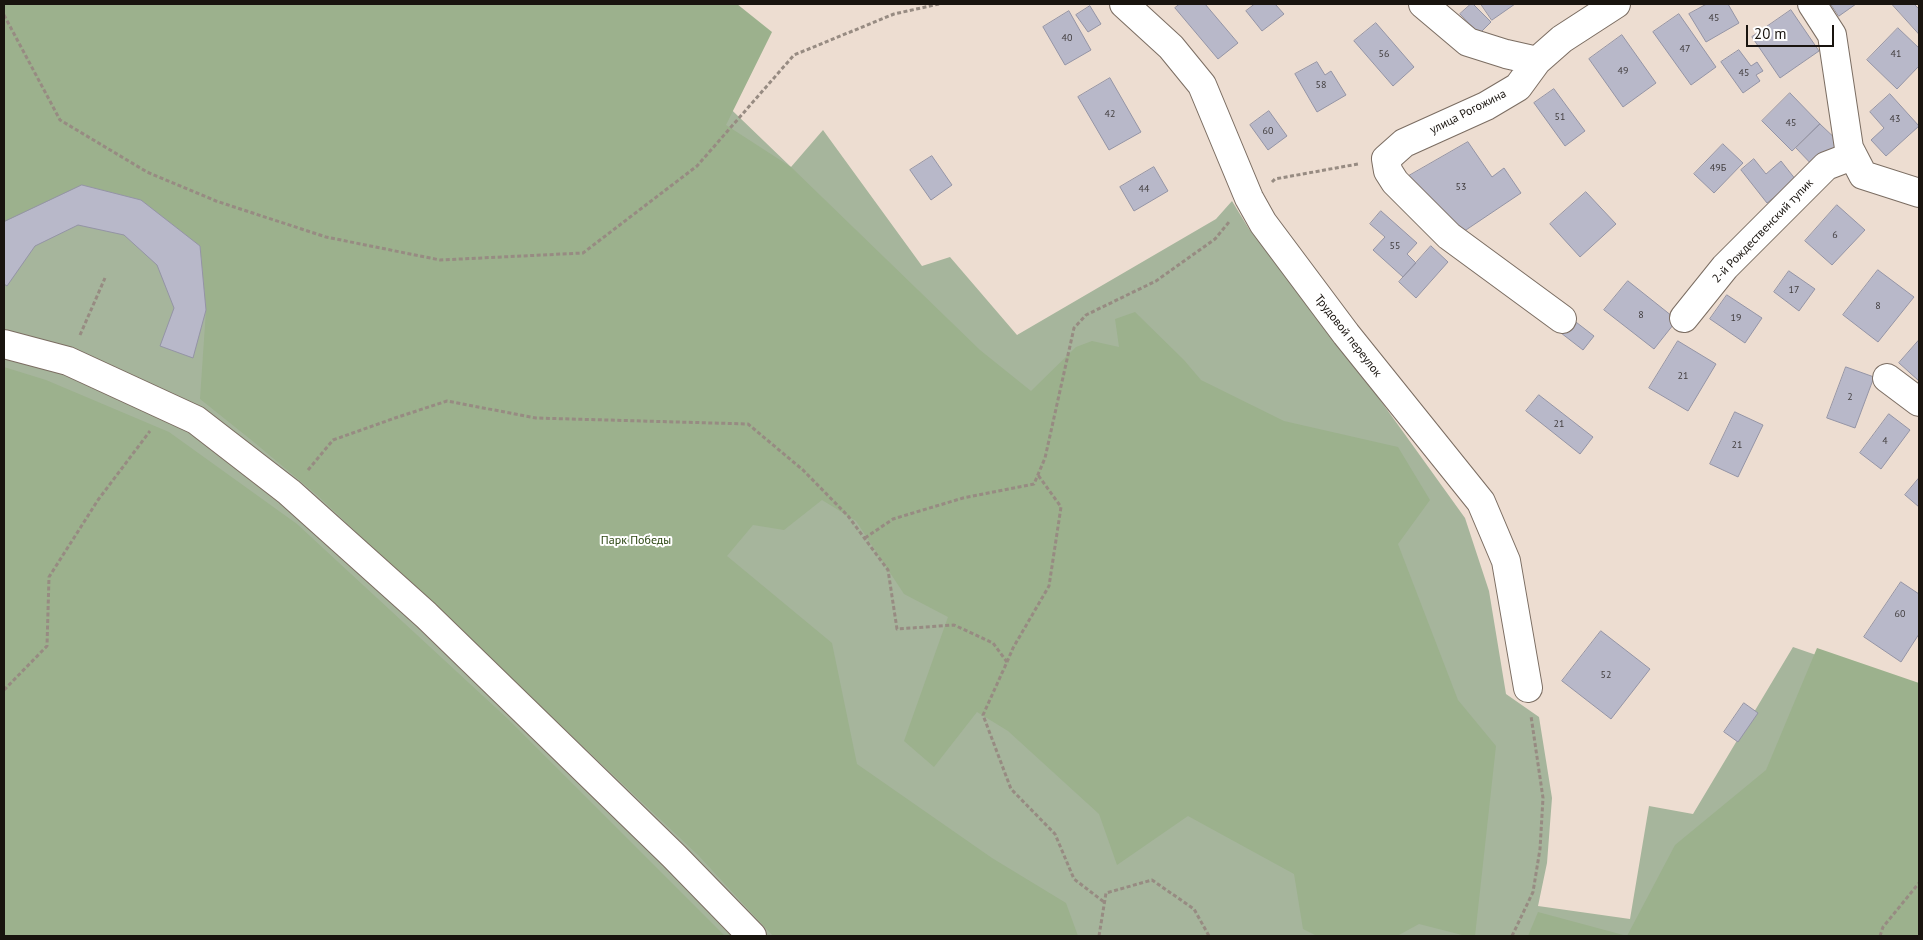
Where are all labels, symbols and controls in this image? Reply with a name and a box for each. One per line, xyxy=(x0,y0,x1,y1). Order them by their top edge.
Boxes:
house number: 45 xyxy=(1709,12,1719,24)
scale bar xyxy=(1748,15,1836,47)
text: 20 m xyxy=(1754,24,1787,43)
house number: 40 xyxy=(1062,32,1072,44)
house number: 47 xyxy=(1680,43,1690,55)
house number: 56 xyxy=(1379,48,1389,60)
house number: 41 xyxy=(1891,48,1901,60)
house number: 49 xyxy=(1618,65,1628,77)
house number: 45 xyxy=(1739,67,1749,79)
house number: 58 xyxy=(1316,79,1326,91)
street label: улица Рогожина xyxy=(1427,87,1509,137)
house number: 42 xyxy=(1105,108,1115,120)
house number: 51 xyxy=(1555,111,1565,123)
house number: 43 xyxy=(1890,113,1900,125)
house number: 45 xyxy=(1786,117,1796,129)
house number: 60 xyxy=(1263,125,1273,137)
house number: 49Б xyxy=(1710,162,1726,174)
street label: 2-й Рождественский тупик xyxy=(1710,176,1816,286)
house number: 53 xyxy=(1456,181,1466,193)
house number: 44 xyxy=(1139,183,1149,195)
house number: 6 xyxy=(1832,229,1838,241)
house number: 55 xyxy=(1390,240,1400,252)
house number: 17 xyxy=(1789,284,1799,296)
street label: Трудовой переулок xyxy=(1311,292,1385,380)
house number: 8 xyxy=(1875,300,1881,312)
house number: 8 xyxy=(1638,309,1644,321)
house number: 19 xyxy=(1731,312,1741,324)
house number: 21 xyxy=(1678,370,1688,382)
house number: 2 xyxy=(1847,391,1853,403)
house number: 21 xyxy=(1554,418,1564,430)
house number: 4 xyxy=(1882,435,1888,447)
house number: 21 xyxy=(1732,439,1742,451)
park label: Парк Победы xyxy=(601,534,671,548)
house number: 60 xyxy=(1895,608,1905,620)
house number: 52 xyxy=(1601,669,1611,681)

